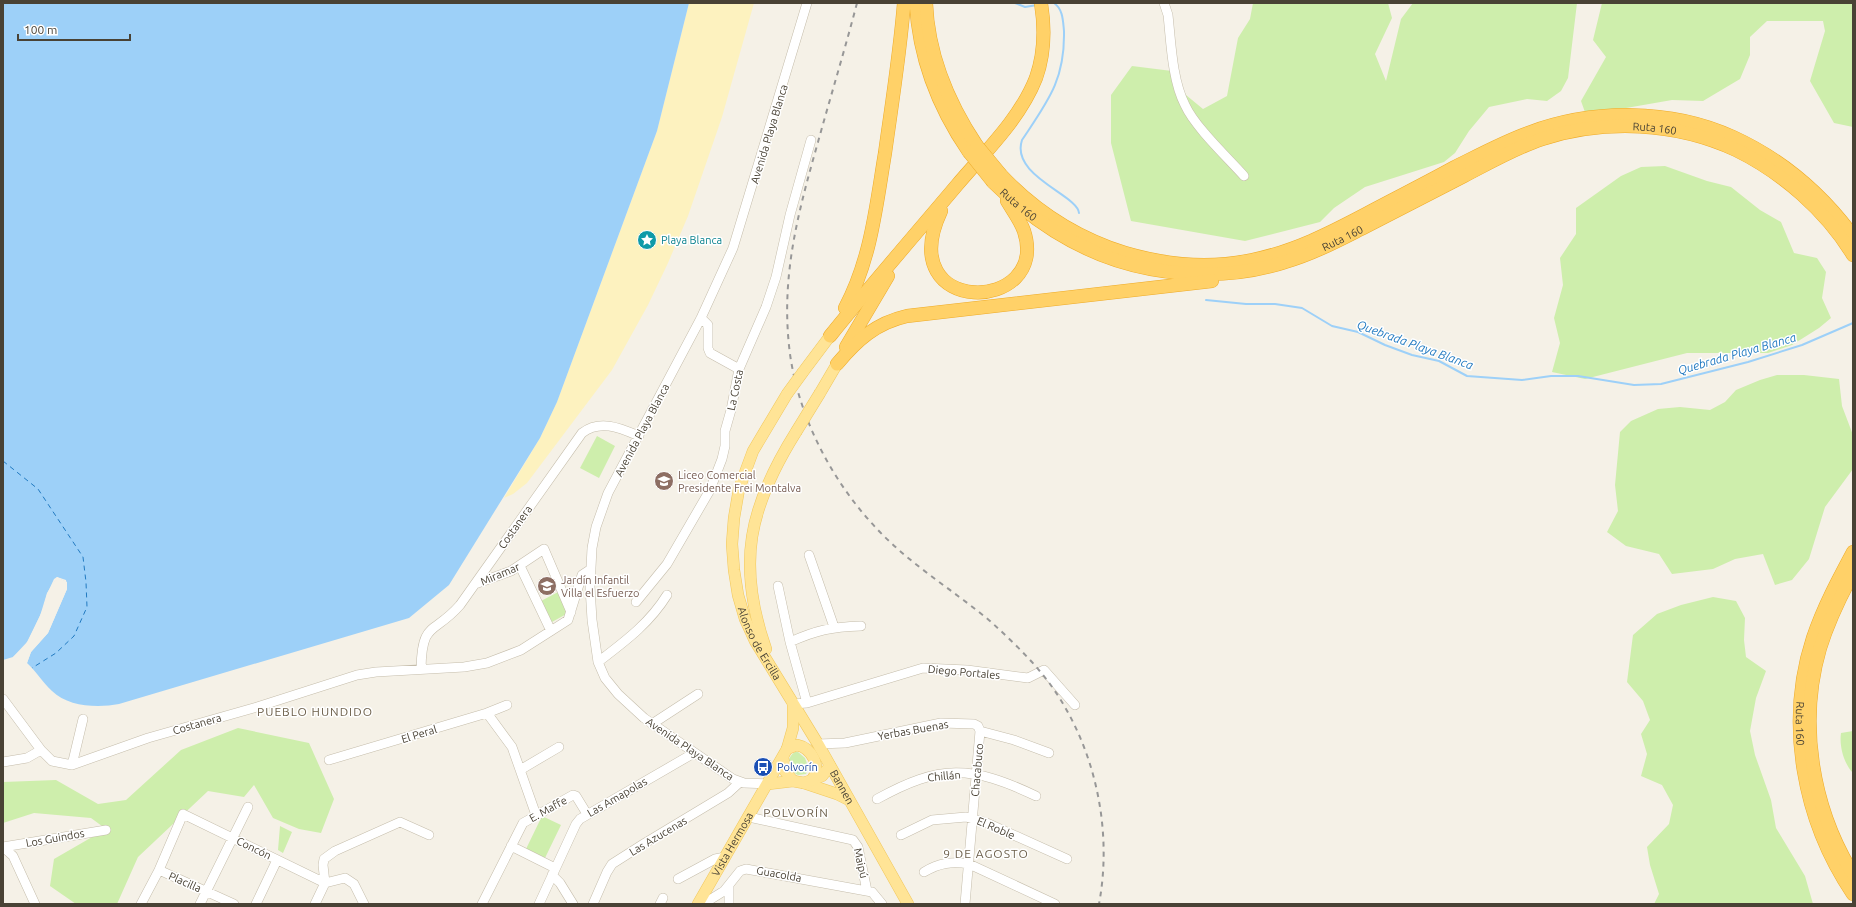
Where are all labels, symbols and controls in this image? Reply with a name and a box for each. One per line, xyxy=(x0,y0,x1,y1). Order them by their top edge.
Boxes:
scale bar xyxy=(18,16,130,42)
text: 100 m xyxy=(24,23,57,36)
street label: Avenida Playa Blanca xyxy=(748,83,790,185)
street label: Ruta 160 xyxy=(1632,120,1678,137)
street label: Ruta 160 xyxy=(998,186,1039,223)
street label: Ruta 160 xyxy=(1320,223,1365,253)
place icon: Playa Blanca xyxy=(636,229,658,251)
place label: Playa Blanca xyxy=(661,234,722,246)
water label: Quebrada Playa Blanca xyxy=(1355,317,1475,372)
water label: Quebrada Playa Blanca xyxy=(1676,330,1798,377)
street label: La Costa xyxy=(725,368,745,412)
street label: Avenida Playa Blanca xyxy=(612,382,672,478)
place label: Liceo Comercial Presidente Frei Montalva xyxy=(678,469,801,494)
school or university icon: Liceo Comercial Presidente Frei Montalva xyxy=(653,470,675,492)
street label: Costanera xyxy=(496,503,534,551)
street label: Miramar xyxy=(479,560,522,588)
place label: Jardín Infantil Villa el Esfuerzo xyxy=(561,574,640,599)
school or university icon: Jardín Infantil Villa el Esfuerzo xyxy=(536,575,558,597)
street label: Alonso de Ercilla xyxy=(736,605,783,682)
street label: Diego Portales xyxy=(927,663,1001,681)
street label: Ruta 160 xyxy=(1794,701,1807,746)
district label: PUEBLO HUNDIDO xyxy=(257,705,373,718)
street label: Costanera xyxy=(171,711,223,737)
street label: Avenida Playa Blanca xyxy=(644,715,736,783)
street label: Yerbas Buenas xyxy=(877,718,949,742)
street label: El Peral xyxy=(400,723,438,745)
street label: Chacabuco xyxy=(969,743,985,797)
bus stop icon: Polvorín xyxy=(752,756,774,778)
place label: Polvorín xyxy=(777,761,818,773)
street label: Bannen xyxy=(828,768,857,806)
street label: Chillán xyxy=(927,769,961,783)
street label: Las Amapolas xyxy=(585,775,649,819)
street label: E. Maffe xyxy=(527,794,569,824)
district label: POLVORÍN xyxy=(763,806,829,819)
street label: Vista Hermosa xyxy=(709,810,755,878)
street label: Las Azucenas xyxy=(627,814,689,858)
street label: El Roble xyxy=(975,815,1017,841)
street label: Los Guindos xyxy=(25,827,86,849)
street label: Concón xyxy=(235,834,273,862)
street label: Maipú xyxy=(852,847,870,879)
district label: 9 DE AGOSTO xyxy=(943,847,1029,860)
street label: Guacolda xyxy=(755,864,803,884)
street label: Placilla xyxy=(167,870,203,894)

